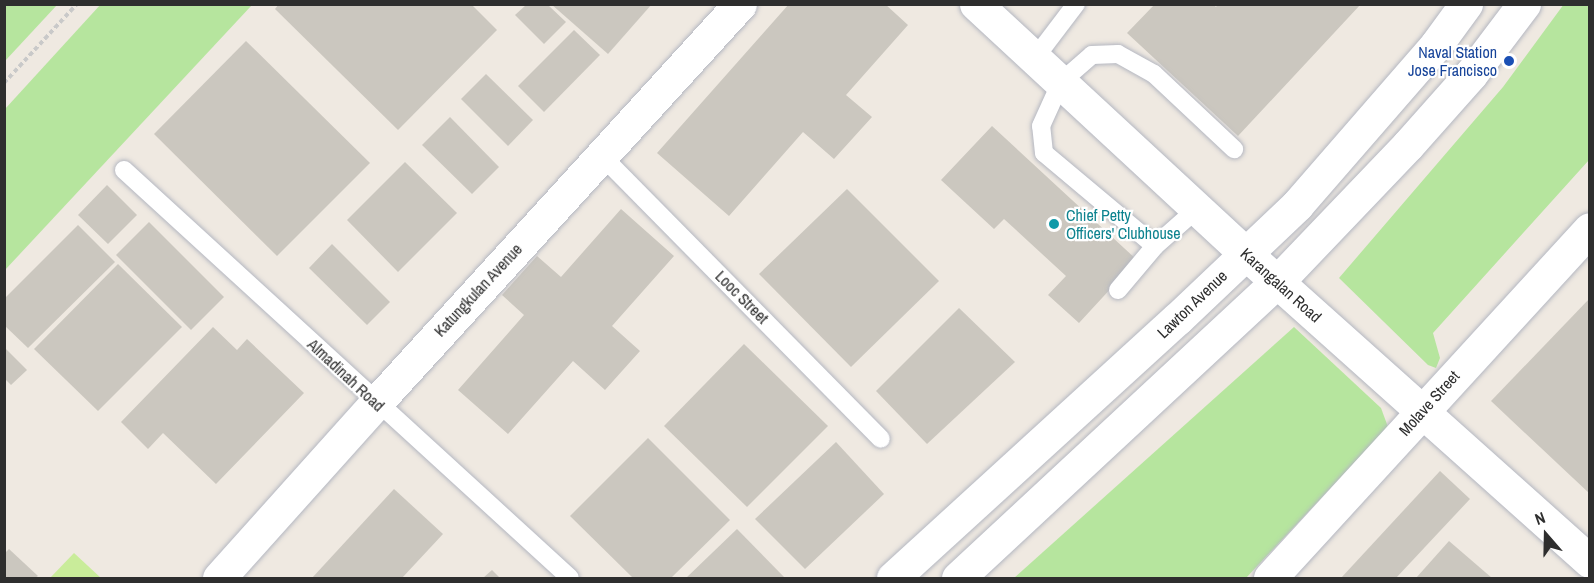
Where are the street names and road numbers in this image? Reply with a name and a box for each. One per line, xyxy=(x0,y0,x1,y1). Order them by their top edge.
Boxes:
street label: Katungkulan Avenue xyxy=(430,239,526,341)
street label: Karangalan Road xyxy=(1237,244,1325,326)
street label: Looc Street xyxy=(711,266,773,328)
street label: Lawton Avenue xyxy=(1153,266,1231,342)
street label: Almadinah Road xyxy=(304,335,388,415)
street label: Molave Street xyxy=(1395,366,1463,440)

